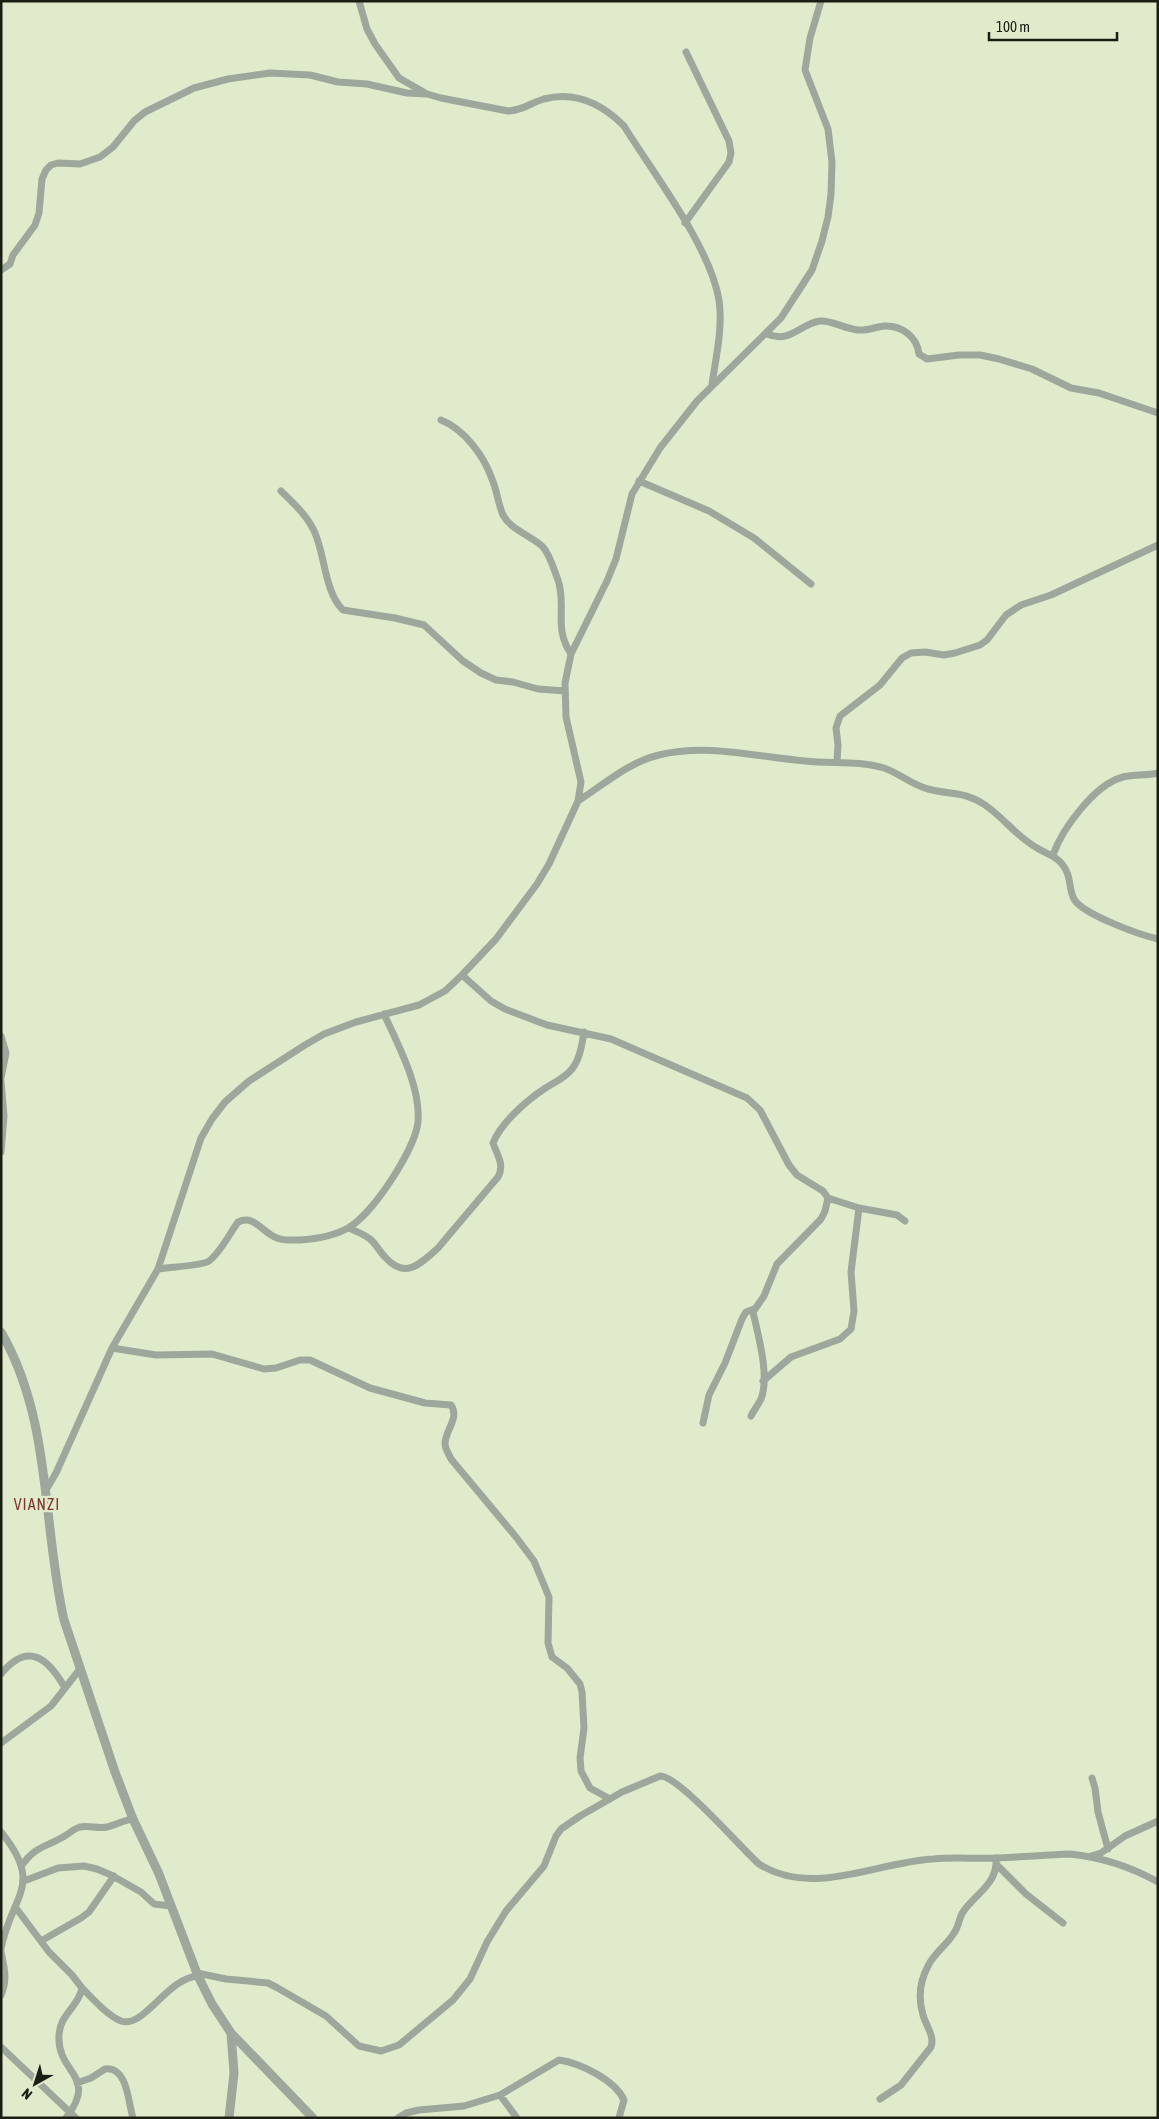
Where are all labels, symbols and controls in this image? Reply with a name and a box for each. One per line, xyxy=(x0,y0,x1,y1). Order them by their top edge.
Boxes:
scale bar xyxy=(989,10,1116,42)
text: 100 m xyxy=(996,18,1030,35)
district label: VIANZI xyxy=(14,1495,60,1513)
north arrow xyxy=(10,2059,60,2109)
text: N xyxy=(19,2085,35,2103)

